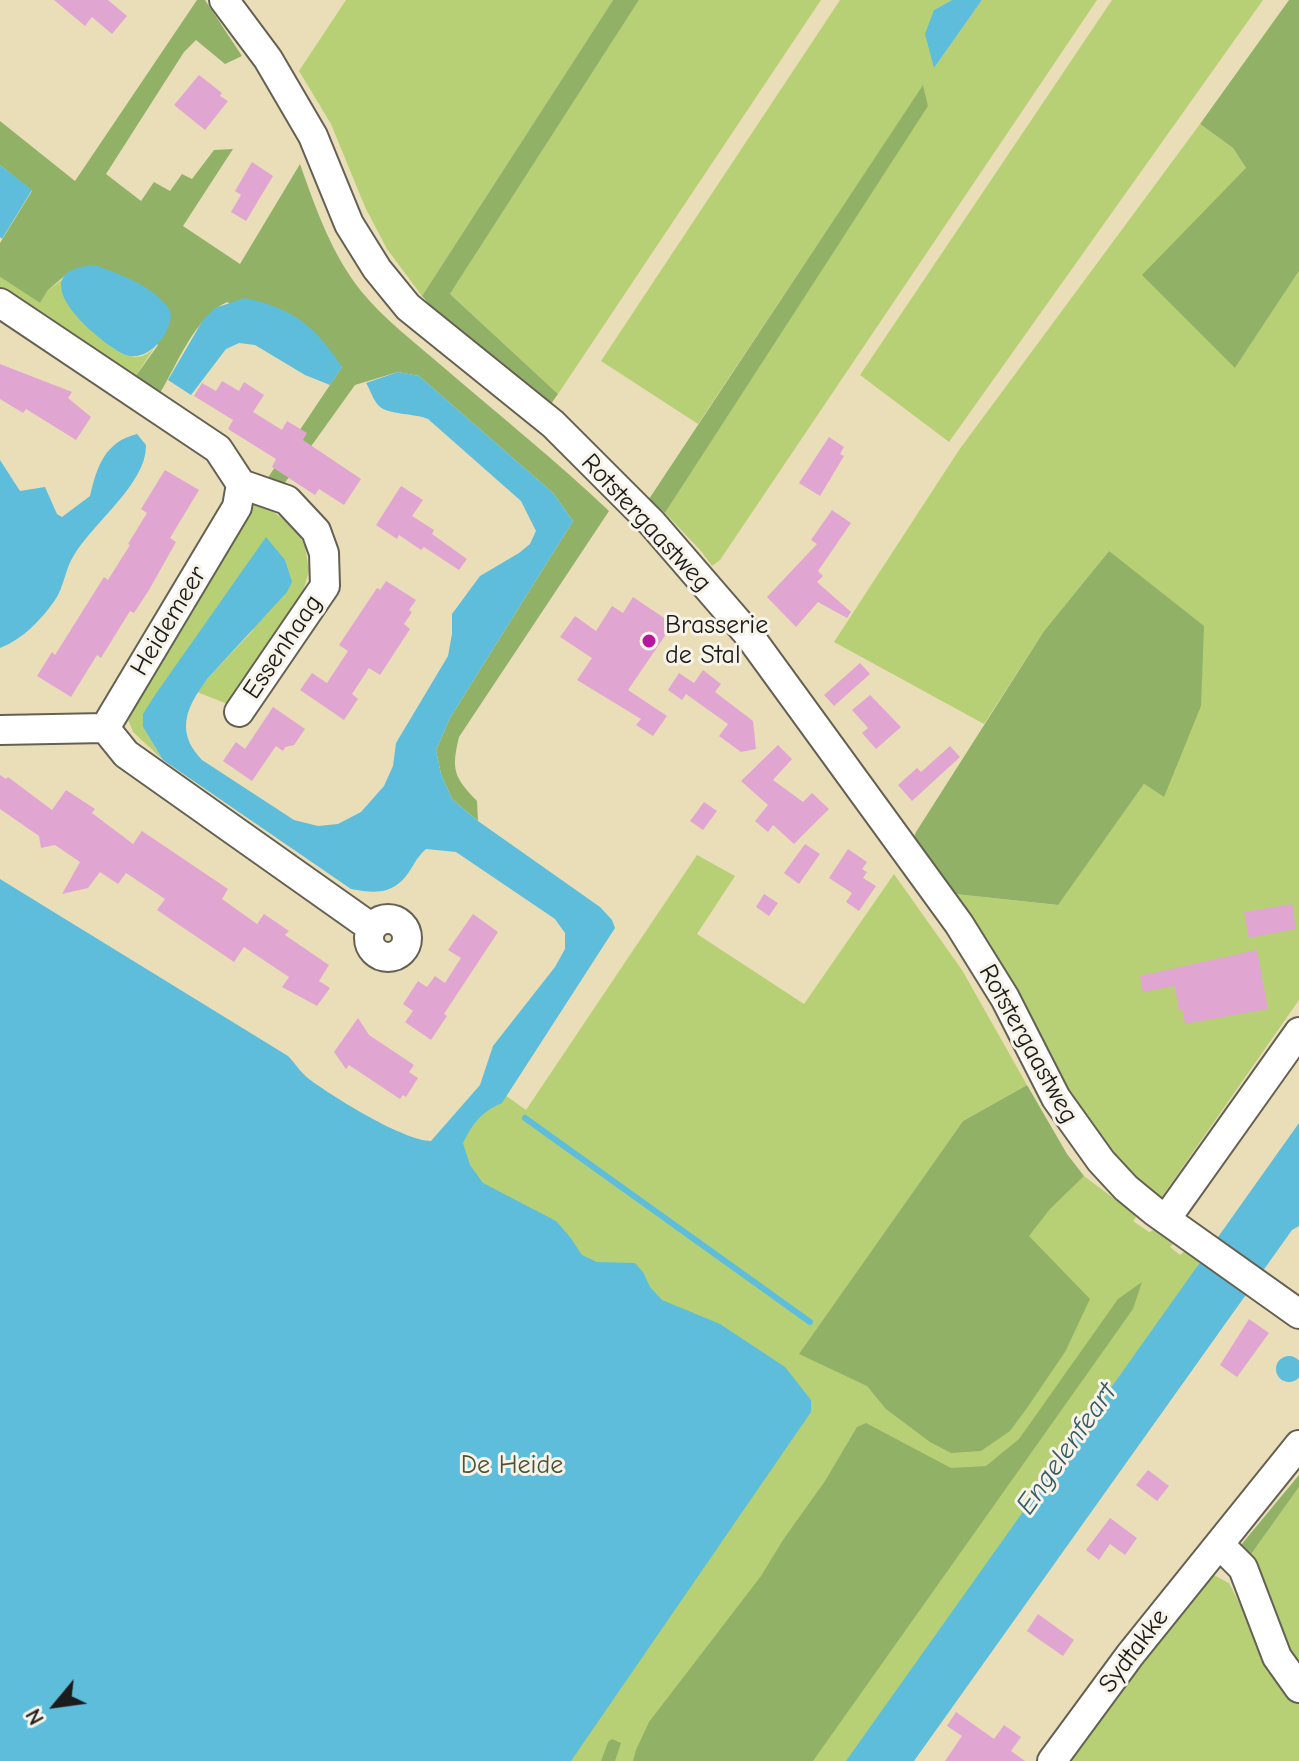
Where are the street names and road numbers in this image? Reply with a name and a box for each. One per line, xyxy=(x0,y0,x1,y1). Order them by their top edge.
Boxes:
street label: Rotstergaastweg xyxy=(574,448,718,598)
street label: Heidemeer xyxy=(124,561,214,681)
street label: Essenhaag xyxy=(237,589,329,705)
street label: Rotstergaastweg xyxy=(971,959,1085,1129)
street label: Sydtakke xyxy=(1092,1603,1176,1699)

